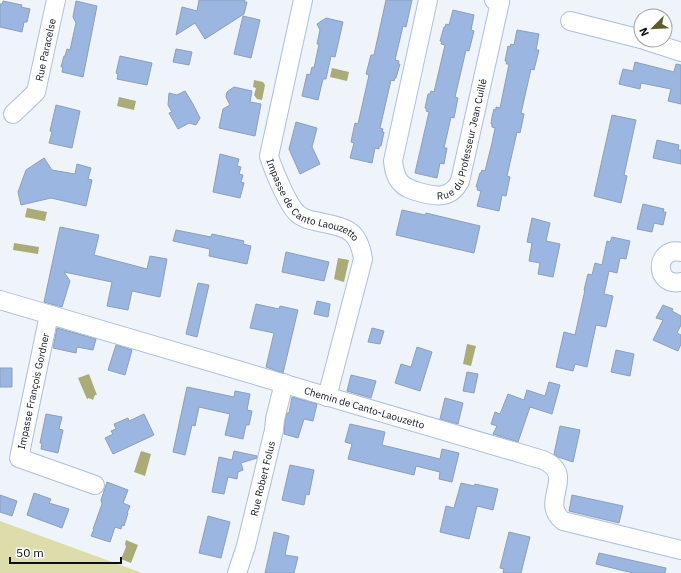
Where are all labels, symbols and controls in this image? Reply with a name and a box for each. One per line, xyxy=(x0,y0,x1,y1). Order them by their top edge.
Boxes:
north arrow xyxy=(633,8,673,48)
street label: Rue Paracelse xyxy=(33,17,59,83)
text: N xyxy=(636,26,652,39)
street label: Rue du Professeur Jean Cuillé xyxy=(436,77,490,203)
street label: Impasse de Canto Laouzetto xyxy=(263,157,362,244)
street label: Impasse François Gordner xyxy=(15,331,52,450)
street label: Chemin de Canto-Laouzetto xyxy=(303,384,427,432)
street label: Rue Robert Folus xyxy=(247,439,278,517)
scale bar xyxy=(10,539,121,565)
text: 50 m xyxy=(16,545,44,560)

